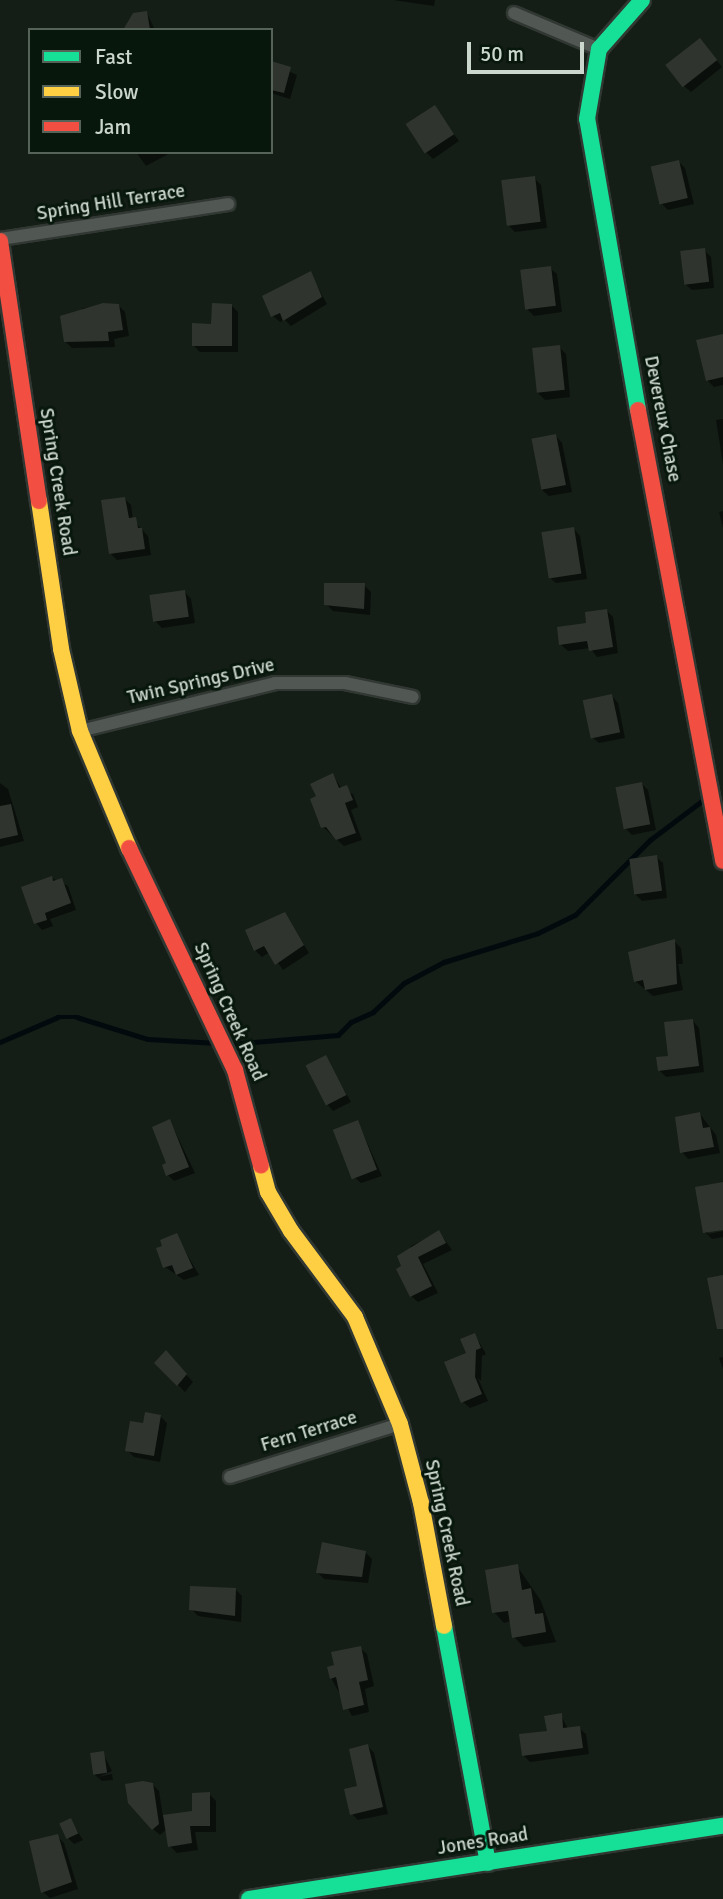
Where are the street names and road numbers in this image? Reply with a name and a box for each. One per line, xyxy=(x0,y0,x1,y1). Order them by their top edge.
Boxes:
street label: Spring Hill Terrace xyxy=(35,180,187,226)
street label: Devereux Chase xyxy=(639,354,685,484)
street label: Spring Creek Road xyxy=(34,407,80,557)
street label: Twin Springs Drive xyxy=(125,654,277,710)
street label: Spring Creek Road xyxy=(188,939,270,1085)
street label: Fern Terrace xyxy=(258,1407,360,1457)
street label: Spring Creek Road xyxy=(419,1458,473,1608)
street label: Jones Road xyxy=(436,1824,530,1860)

